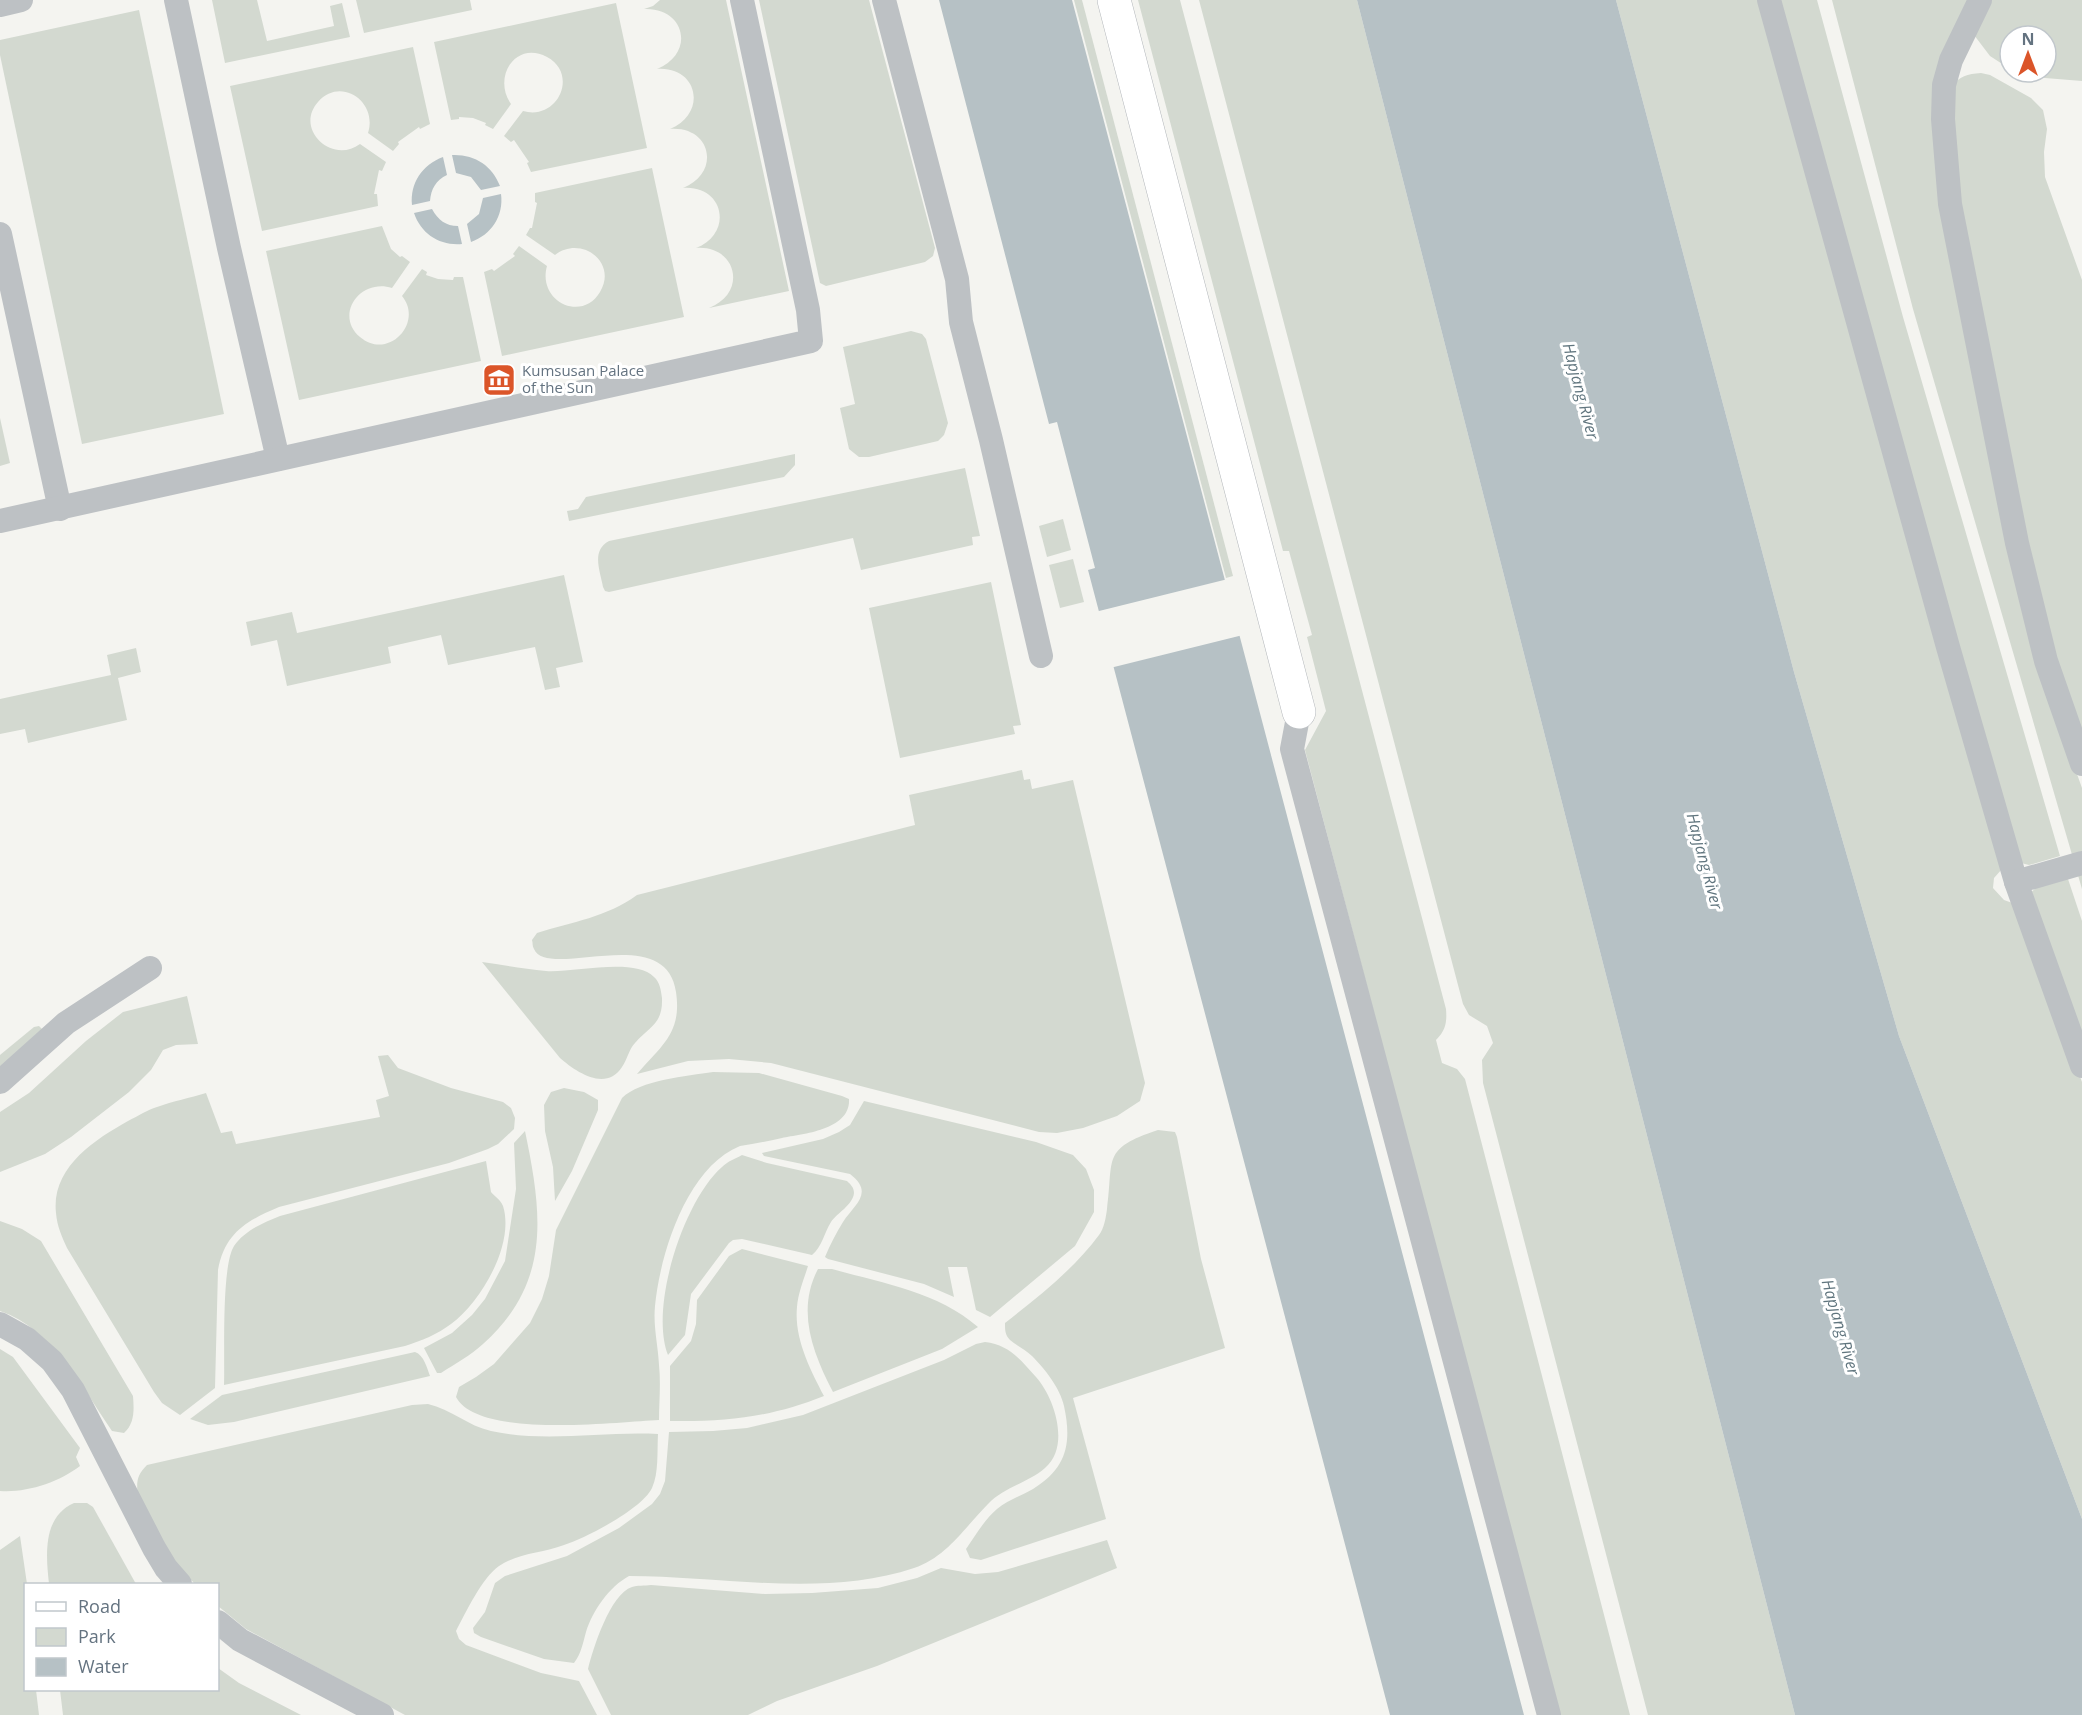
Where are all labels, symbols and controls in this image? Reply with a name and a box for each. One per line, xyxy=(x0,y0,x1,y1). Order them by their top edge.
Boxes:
north arrow xyxy=(1998,24,2058,84)
text: N xyxy=(2021,28,2035,50)
water label: Hapjang River xyxy=(1558,340,1605,442)
place label: Kumsusan Palace of the Sun xyxy=(522,360,644,397)
museum icon: Kumsusan Palace of the Sun xyxy=(481,362,517,398)
water label: Hapjang River xyxy=(1682,810,1729,912)
water label: Hapjang River xyxy=(1817,1276,1865,1378)
legend xyxy=(24,1583,219,1691)
text: Road xyxy=(78,1594,121,1618)
text: Park xyxy=(78,1624,116,1648)
text: Water xyxy=(78,1654,129,1678)

